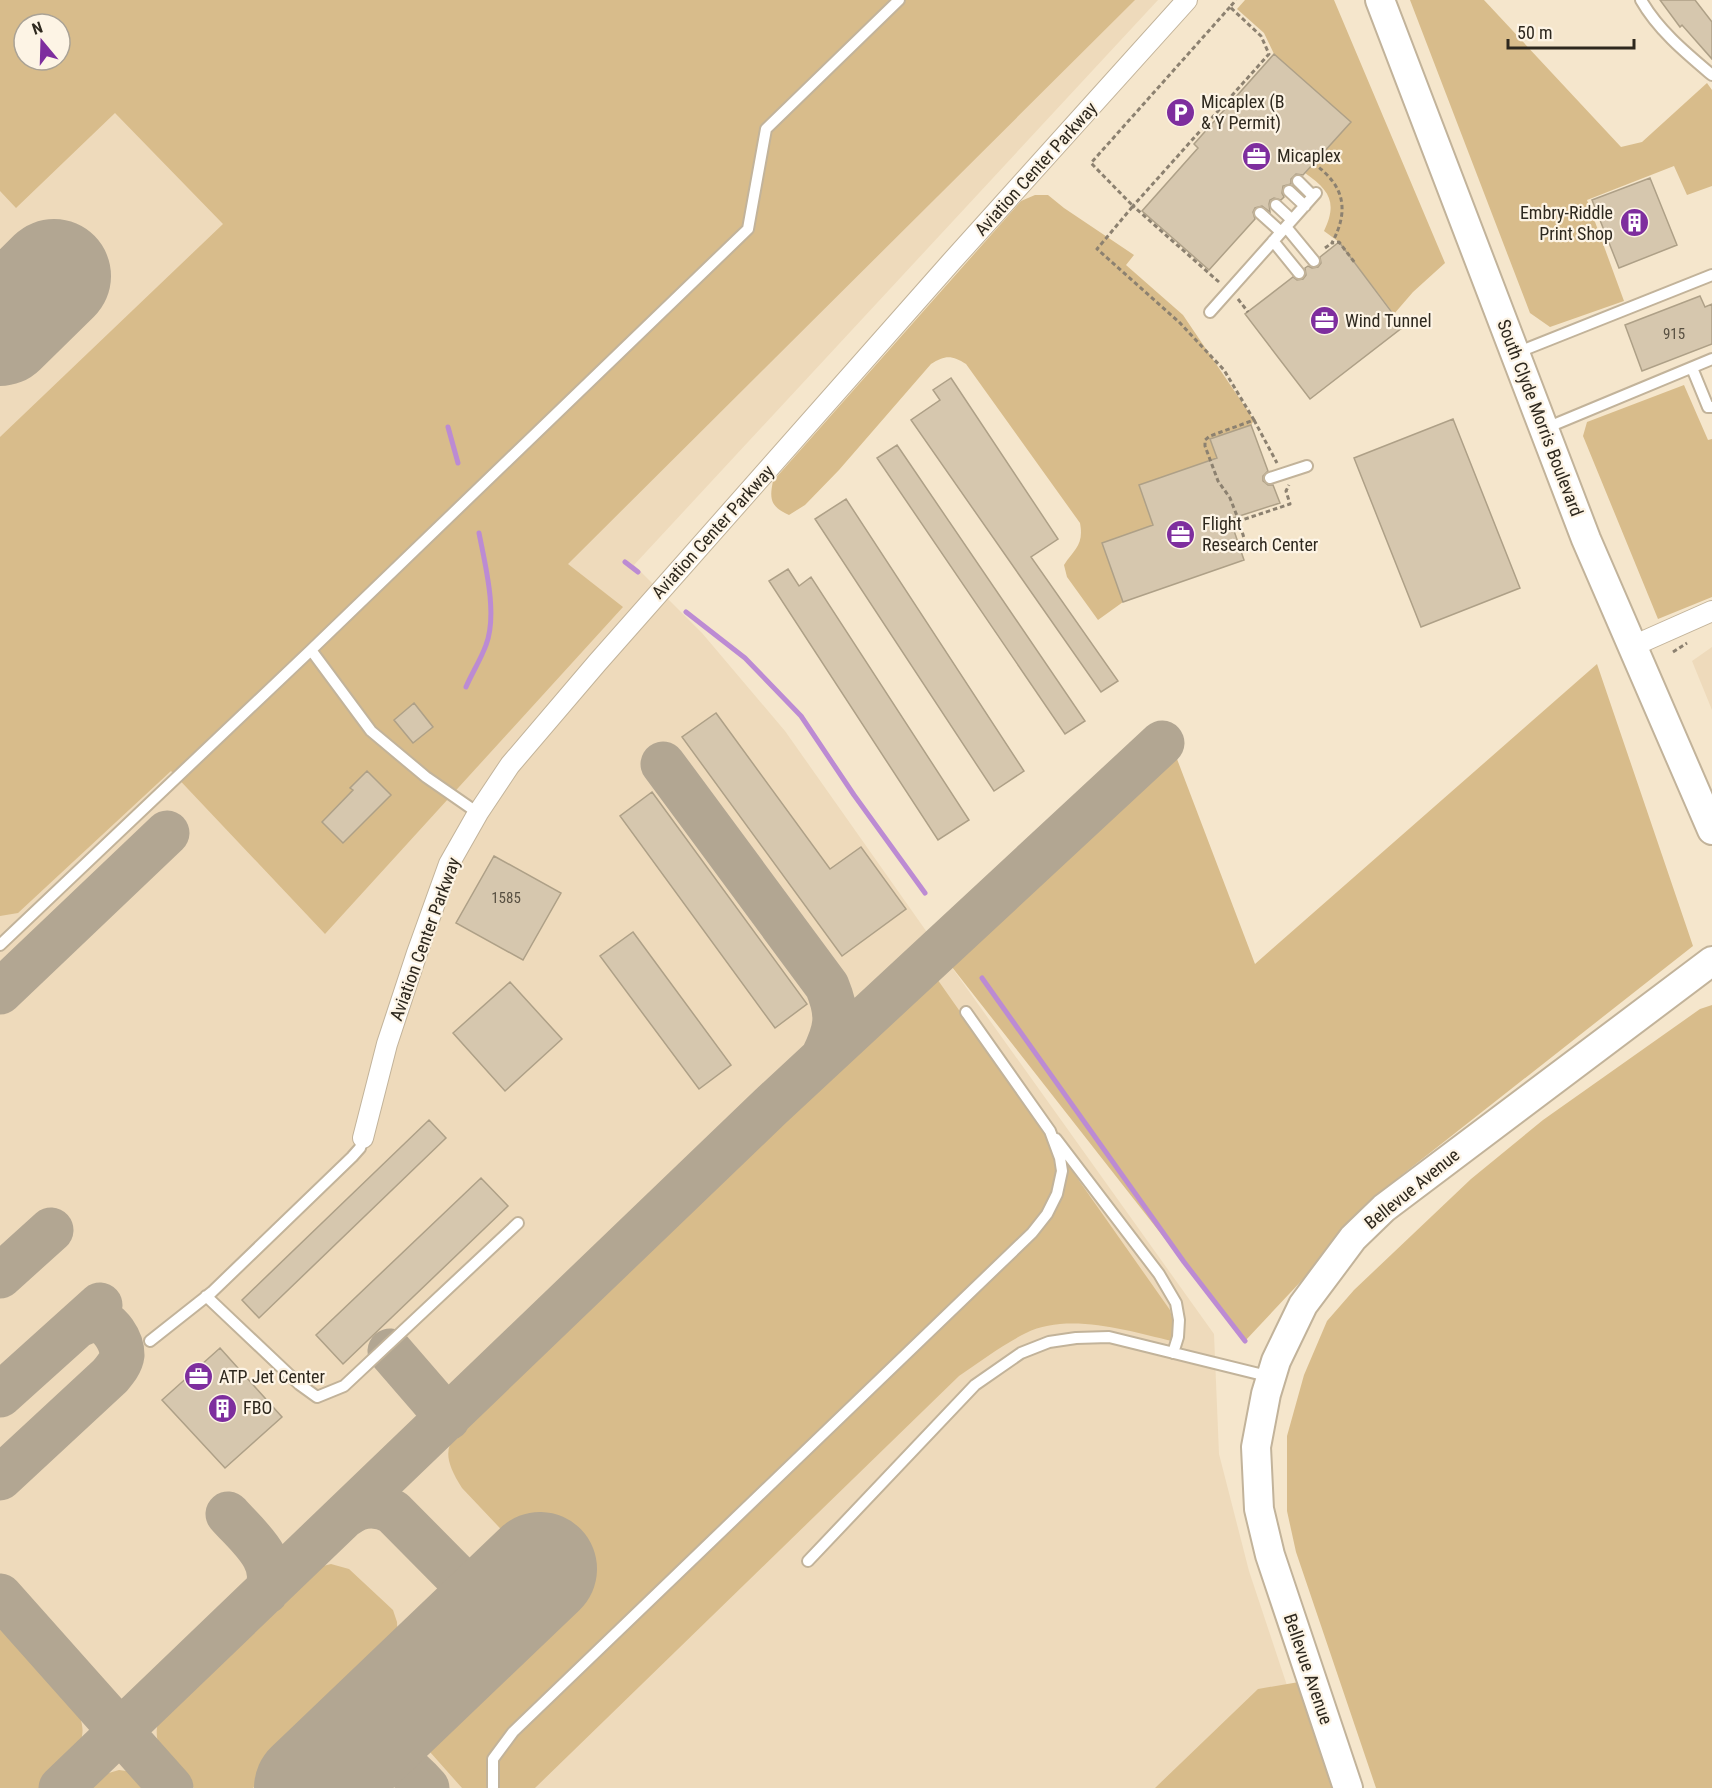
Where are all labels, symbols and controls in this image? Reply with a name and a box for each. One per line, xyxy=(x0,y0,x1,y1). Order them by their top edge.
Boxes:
north arrow xyxy=(12,12,72,72)
scale bar xyxy=(1508,12,1634,50)
text: N xyxy=(30,18,45,39)
text: 50 m xyxy=(1517,22,1552,43)
place label: Micaplex (B & Y Permit) xyxy=(1201,91,1285,134)
parking icon: Micaplex (B & Y Permit) xyxy=(1164,96,1196,128)
street label: Aviation Center Parkway xyxy=(970,97,1101,240)
office icon: Micaplex xyxy=(1240,140,1272,172)
place label: Micaplex xyxy=(1277,145,1341,166)
place label: Embry-Riddle Print Shop xyxy=(1520,202,1613,244)
building icon: Embry-Riddle Print Shop xyxy=(1618,207,1650,239)
office icon: Wind Tunnel xyxy=(1308,305,1340,337)
place label: Wind Tunnel xyxy=(1345,310,1432,331)
street label: South Clyde Morris Boulevard xyxy=(1493,317,1588,519)
house number: 915 xyxy=(1663,325,1685,343)
street label: Aviation Center Parkway xyxy=(647,460,778,603)
place label: Flight Research Center xyxy=(1202,513,1319,555)
office icon: Flight Research Center xyxy=(1165,518,1197,550)
street label: Aviation Center Parkway xyxy=(385,854,464,1023)
house number: 1585 xyxy=(491,889,521,907)
street label: Bellevue Avenue xyxy=(1360,1144,1463,1233)
office icon: ATP Jet Center xyxy=(182,1361,214,1393)
place label: ATP Jet Center xyxy=(219,1366,325,1387)
building icon: FBO xyxy=(206,1392,238,1424)
place label: FBO xyxy=(243,1397,272,1418)
street label: Bellevue Avenue xyxy=(1280,1611,1337,1727)

